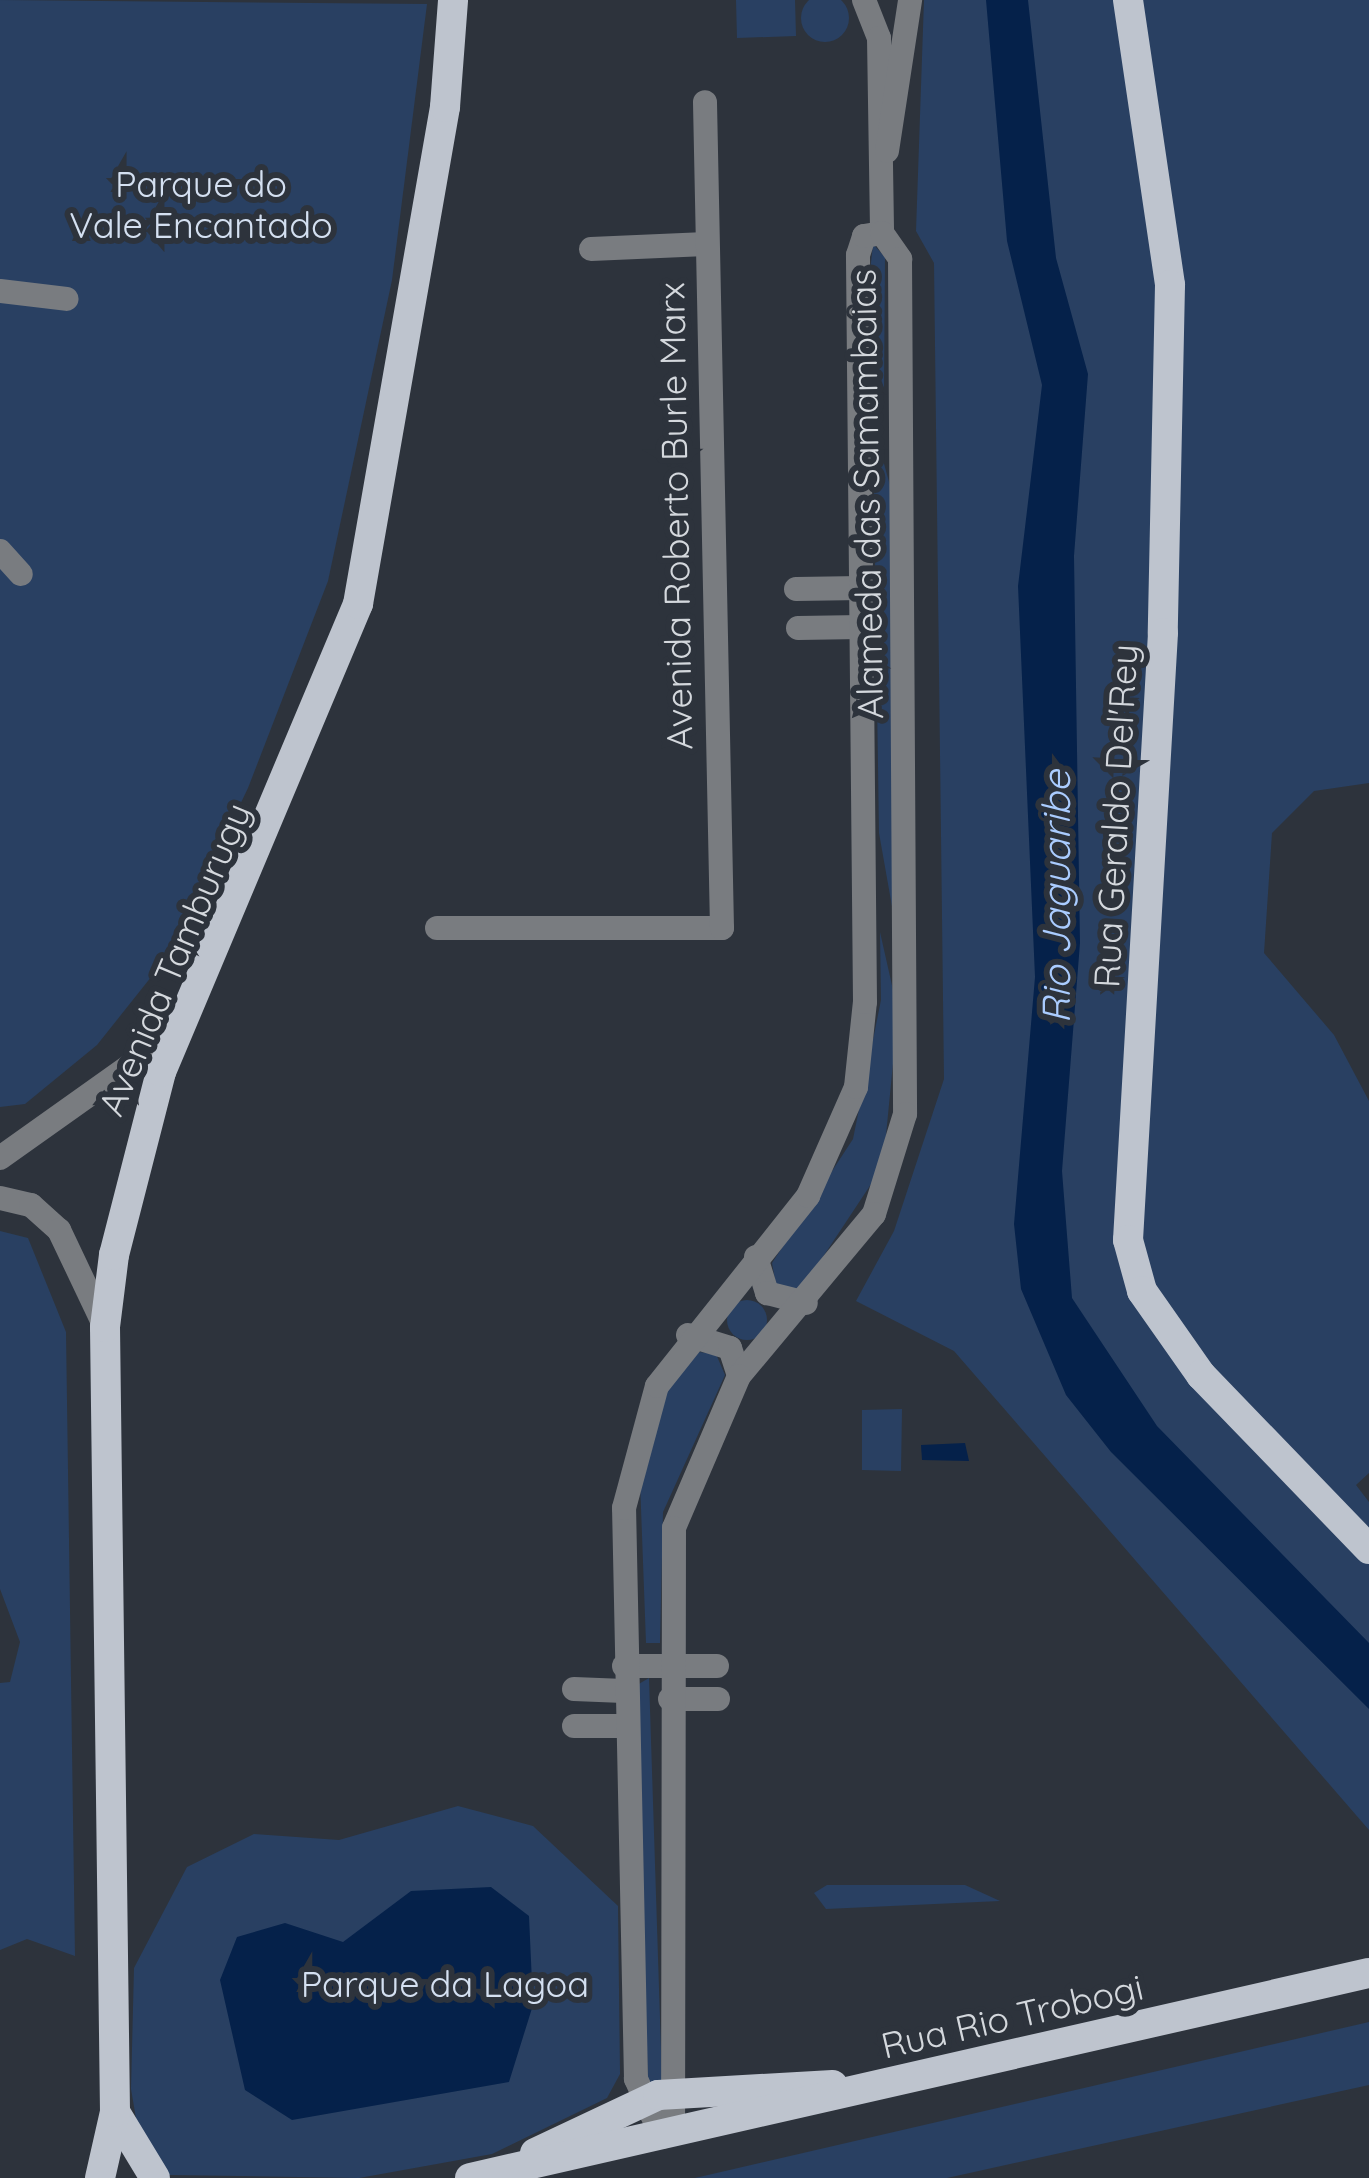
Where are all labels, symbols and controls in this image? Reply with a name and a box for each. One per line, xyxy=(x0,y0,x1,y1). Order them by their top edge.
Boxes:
park label: Parque do Vale Encantado xyxy=(69,161,333,246)
street label: Alameda das Samambaias xyxy=(840,269,892,719)
street label: Avenida Roberto Burle Marx xyxy=(649,282,701,750)
street label: Rua Geraldo Del'Rey xyxy=(1084,643,1146,989)
water label: Rio Jaguaribe xyxy=(1033,770,1079,1024)
street label: Avenida Tamburugy xyxy=(89,796,259,1122)
park label: Parque da Lagoa xyxy=(301,1962,589,2006)
street label: Rua Rio Trobogi xyxy=(877,1965,1147,2067)

